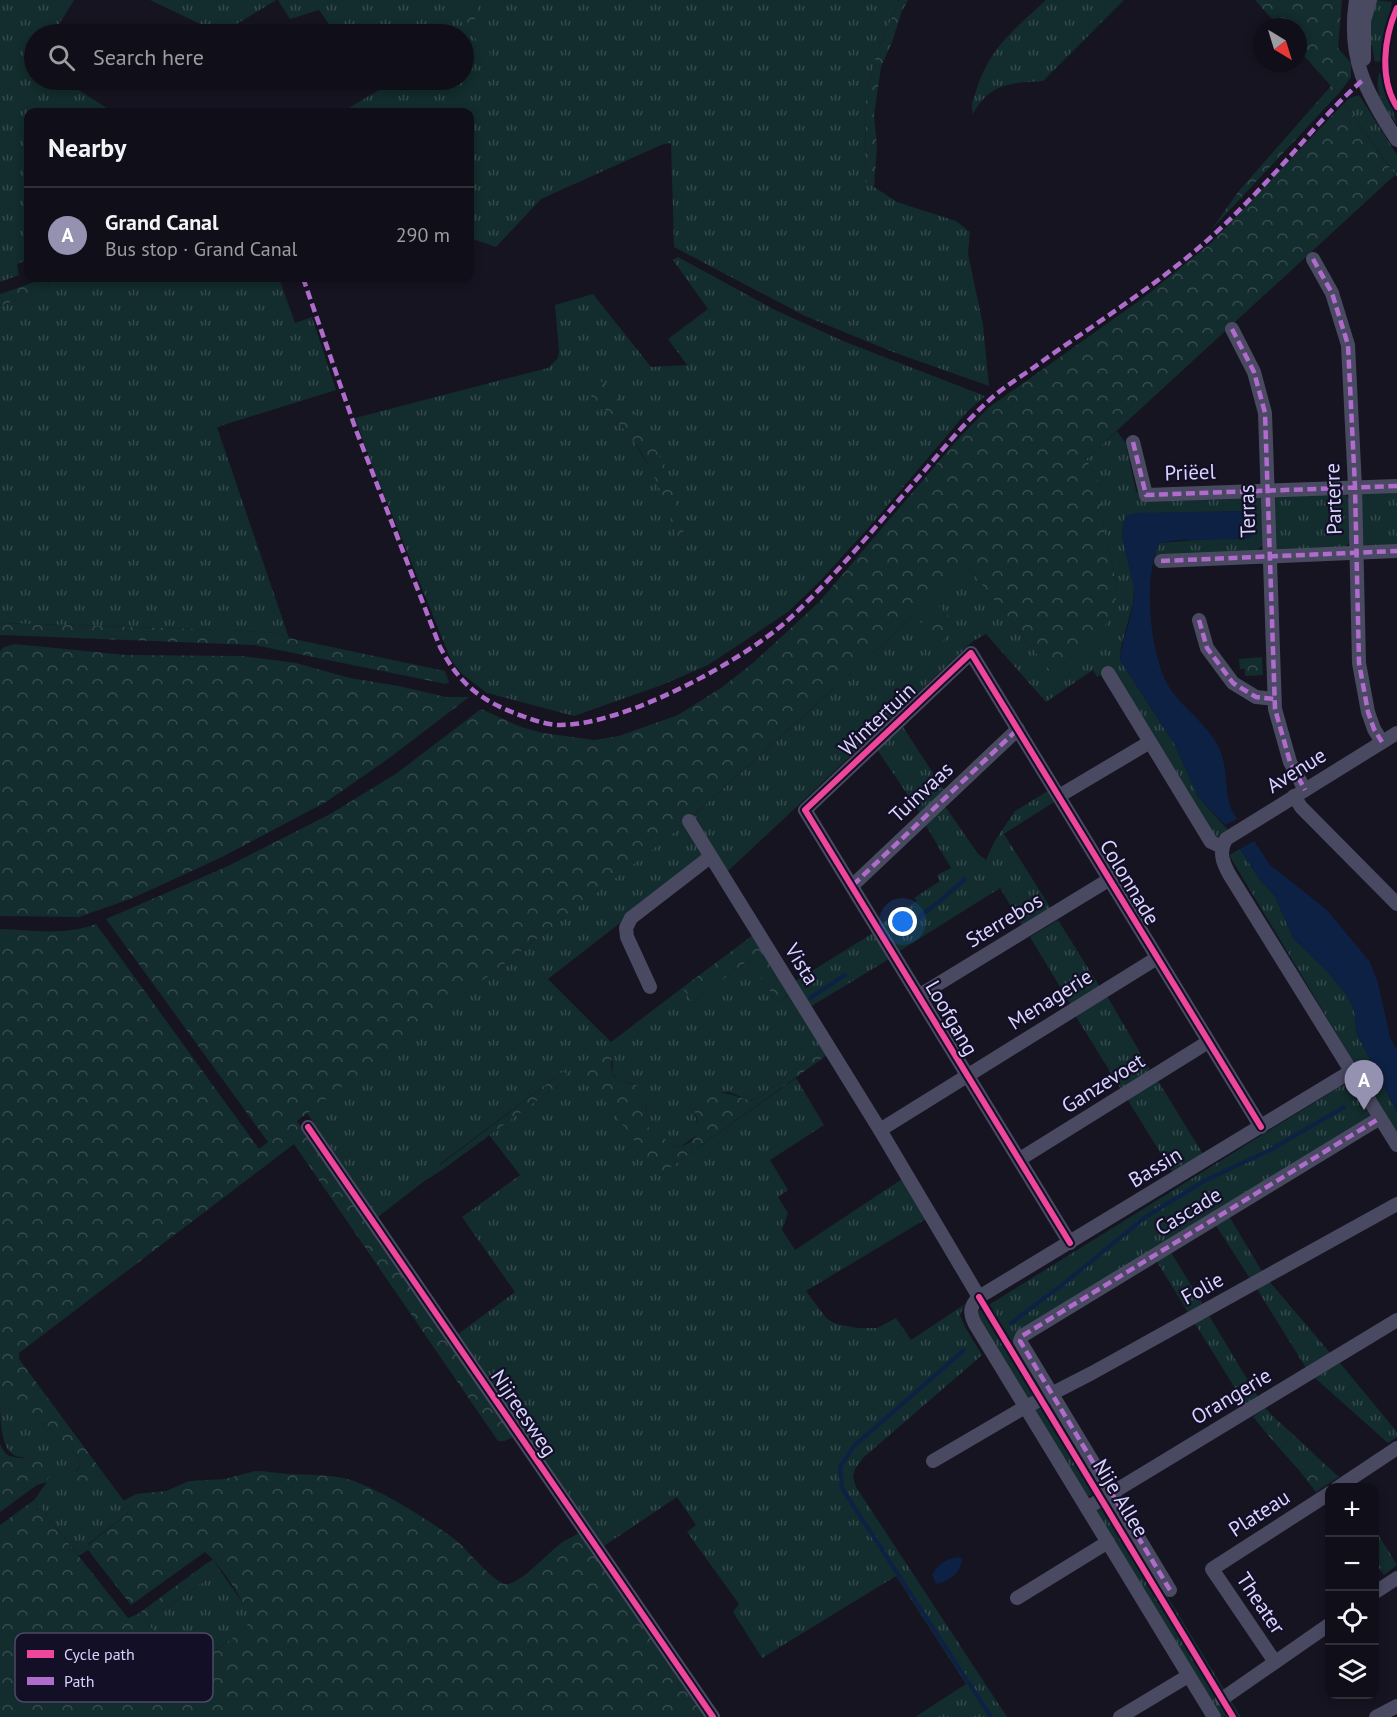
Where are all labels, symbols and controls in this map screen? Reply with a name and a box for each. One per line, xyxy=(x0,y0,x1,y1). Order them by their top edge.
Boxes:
north arrow xyxy=(1253,18,1307,72)
search box xyxy=(24,24,474,90)
icon: search xyxy=(45,41,78,74)
text: Search here xyxy=(93,43,204,71)
text: Nearby xyxy=(48,131,126,164)
text: Grand Canal xyxy=(105,208,219,236)
text: A xyxy=(61,222,74,248)
text: 290 m xyxy=(396,222,450,248)
text: Bus stop · Grand Canal xyxy=(105,236,297,262)
street label: Priëel xyxy=(1164,458,1216,486)
street label: Parterre xyxy=(1318,463,1348,535)
street label: Terras xyxy=(1233,484,1261,538)
street label: Wintertuin xyxy=(833,677,921,761)
street label: Avenue xyxy=(1261,741,1331,799)
street label: Tuinvaas xyxy=(883,756,959,828)
street label: Colonnade xyxy=(1094,834,1166,930)
street label: Sterrebos xyxy=(961,887,1047,953)
your location xyxy=(888,907,917,936)
street label: Vista xyxy=(778,937,825,990)
street label: Menagerie xyxy=(1003,962,1097,1036)
street label: Loofgang xyxy=(920,975,984,1061)
street label: Ganzevoet xyxy=(1056,1047,1150,1119)
pin: A xyxy=(1344,1060,1384,1110)
street label: Bassin xyxy=(1123,1141,1187,1193)
street label: Cascade xyxy=(1150,1181,1226,1241)
street label: Folie xyxy=(1176,1265,1228,1311)
street label: Orangerie xyxy=(1186,1362,1276,1430)
street label: Nijreesweg xyxy=(485,1364,563,1462)
street label: Nije Allee xyxy=(1087,1454,1155,1542)
street label: Plateau xyxy=(1223,1483,1295,1543)
map controls xyxy=(1325,1483,1379,1699)
button: + xyxy=(1325,1483,1379,1537)
button: − xyxy=(1325,1537,1379,1591)
street label: Theater xyxy=(1231,1567,1291,1639)
button: locate xyxy=(1325,1591,1379,1645)
legend xyxy=(15,1633,213,1702)
text: Cycle path xyxy=(64,1644,135,1664)
button: layers xyxy=(1325,1645,1379,1699)
text: Path xyxy=(64,1671,95,1691)

